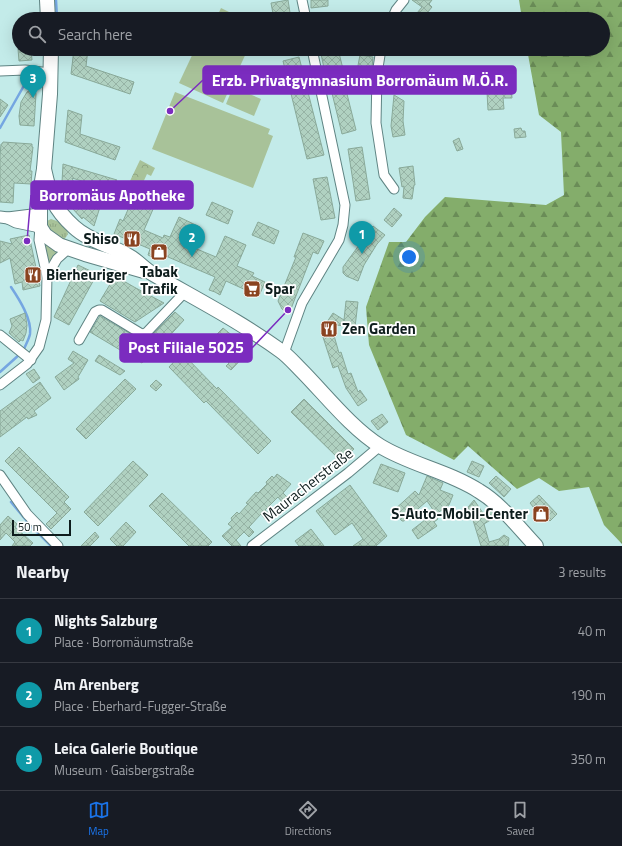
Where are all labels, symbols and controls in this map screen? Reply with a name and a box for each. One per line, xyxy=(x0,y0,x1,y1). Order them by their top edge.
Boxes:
search box xyxy=(12,12,610,56)
icon: search xyxy=(26,23,48,45)
text: Search here xyxy=(58,23,132,46)
pin: 3 xyxy=(20,65,46,98)
callout: Erzb. Privatgymnasium Borromäum M.Ö.R. xyxy=(203,66,516,94)
text: Erzb. Privatgymnasium Borromäum M.Ö.R. xyxy=(212,68,508,92)
callout: Borromäus Apotheke xyxy=(31,181,193,209)
text: Borromäus Apotheke xyxy=(39,183,185,207)
pin: 1 xyxy=(349,221,375,254)
pin: 2 xyxy=(179,224,205,257)
place label: Shiso xyxy=(84,227,119,250)
restaurant icon: Shiso xyxy=(122,229,142,249)
shop icon: Tabak Trafik xyxy=(149,242,169,262)
your location xyxy=(399,247,419,267)
place label: Tabak Trafik xyxy=(140,260,178,300)
place label: Bierheuriger xyxy=(46,263,128,286)
restaurant icon: Bierheuriger xyxy=(23,265,43,285)
place label: Spar xyxy=(265,277,295,300)
supermarket icon: Spar xyxy=(242,279,262,299)
place label: Zen Garden xyxy=(342,317,416,340)
restaurant icon: Zen Garden xyxy=(319,319,339,339)
callout: Post Filiale 5025 xyxy=(120,334,252,362)
text: Post Filiale 5025 xyxy=(128,335,244,359)
street label: Mauracherstraße xyxy=(258,442,358,527)
place label: S-Auto-Mobil-Center xyxy=(391,502,528,525)
shop icon: S-Auto-Mobil-Center xyxy=(531,504,551,524)
scale bar xyxy=(12,518,71,537)
text: 50 m xyxy=(18,519,42,535)
text: Nearby xyxy=(16,559,69,585)
text: 3 results xyxy=(558,562,606,582)
text: Nights Salzburg xyxy=(54,609,157,632)
text: 1 xyxy=(25,621,33,641)
text: 40 m xyxy=(578,621,606,641)
text: Place · Borromäumstraße xyxy=(54,632,193,652)
text: Am Arenberg xyxy=(54,673,139,696)
text: 2 xyxy=(25,685,33,705)
text: 190 m xyxy=(570,685,606,705)
text: Place · Eberhard-Fugger-Straße xyxy=(54,696,227,716)
text: Leica Galerie Boutique xyxy=(54,737,198,760)
text: 3 xyxy=(25,749,33,769)
text: 350 m xyxy=(570,749,606,769)
text: Museum · Gaisbergstraße xyxy=(54,760,194,780)
tab: Map xyxy=(88,799,110,839)
tab: Directions xyxy=(285,799,331,839)
tab: Saved xyxy=(506,799,534,839)

